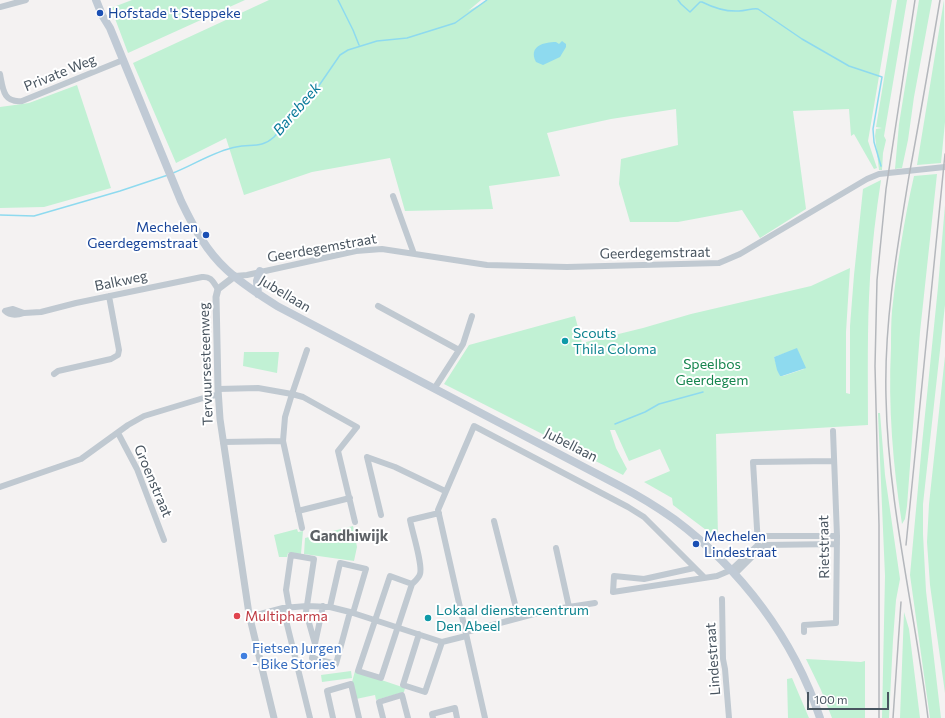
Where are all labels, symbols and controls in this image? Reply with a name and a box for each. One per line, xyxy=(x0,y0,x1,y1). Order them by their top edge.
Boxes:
place label: Hofstade 't Steppeke xyxy=(108,5,241,21)
marker: Hofstade 't Steppeke xyxy=(95,8,105,18)
street label: Private Weg xyxy=(21,51,99,95)
water label: Barebeek xyxy=(269,79,325,139)
place label: Mechelen Geerdegemstraat xyxy=(87,219,198,252)
marker: Mechelen Geerdegemstraat xyxy=(201,230,211,240)
street label: Geerdegemstraat xyxy=(266,230,378,266)
street label: Geerdegemstraat xyxy=(599,244,711,262)
street label: Balkweg xyxy=(93,267,149,295)
street label: Jubellaan xyxy=(256,272,314,316)
street label: Tervuursesteenweg xyxy=(195,302,217,426)
place label: Scouts Thila Coloma xyxy=(573,325,657,358)
marker: Scouts Thila Coloma xyxy=(560,336,570,346)
park label: Speelbos Geerdegem xyxy=(676,356,748,388)
street label: Jubellaan xyxy=(542,425,600,465)
street label: Groenstraat xyxy=(130,442,176,520)
street label: Rietstraat xyxy=(815,515,833,579)
district label: Gandhiwijk xyxy=(310,527,388,545)
place label: Mechelen Lindestraat xyxy=(704,528,777,560)
marker: Mechelen Lindestraat xyxy=(691,539,701,549)
place label: Lokaal dienstencentrum Den Abeel xyxy=(436,602,589,634)
place label: Multipharma xyxy=(245,608,328,624)
marker: Multipharma xyxy=(232,611,242,621)
marker: Lokaal dienstencentrum Den Abeel xyxy=(423,613,433,623)
street label: Lindestraat xyxy=(702,622,724,696)
place label: Fietsen Jurgen - Bike Stories xyxy=(252,640,341,672)
marker: Fietsen Jurgen - Bike Stories xyxy=(239,651,249,661)
scale bar xyxy=(809,684,891,710)
text: 100 m xyxy=(814,692,848,706)

